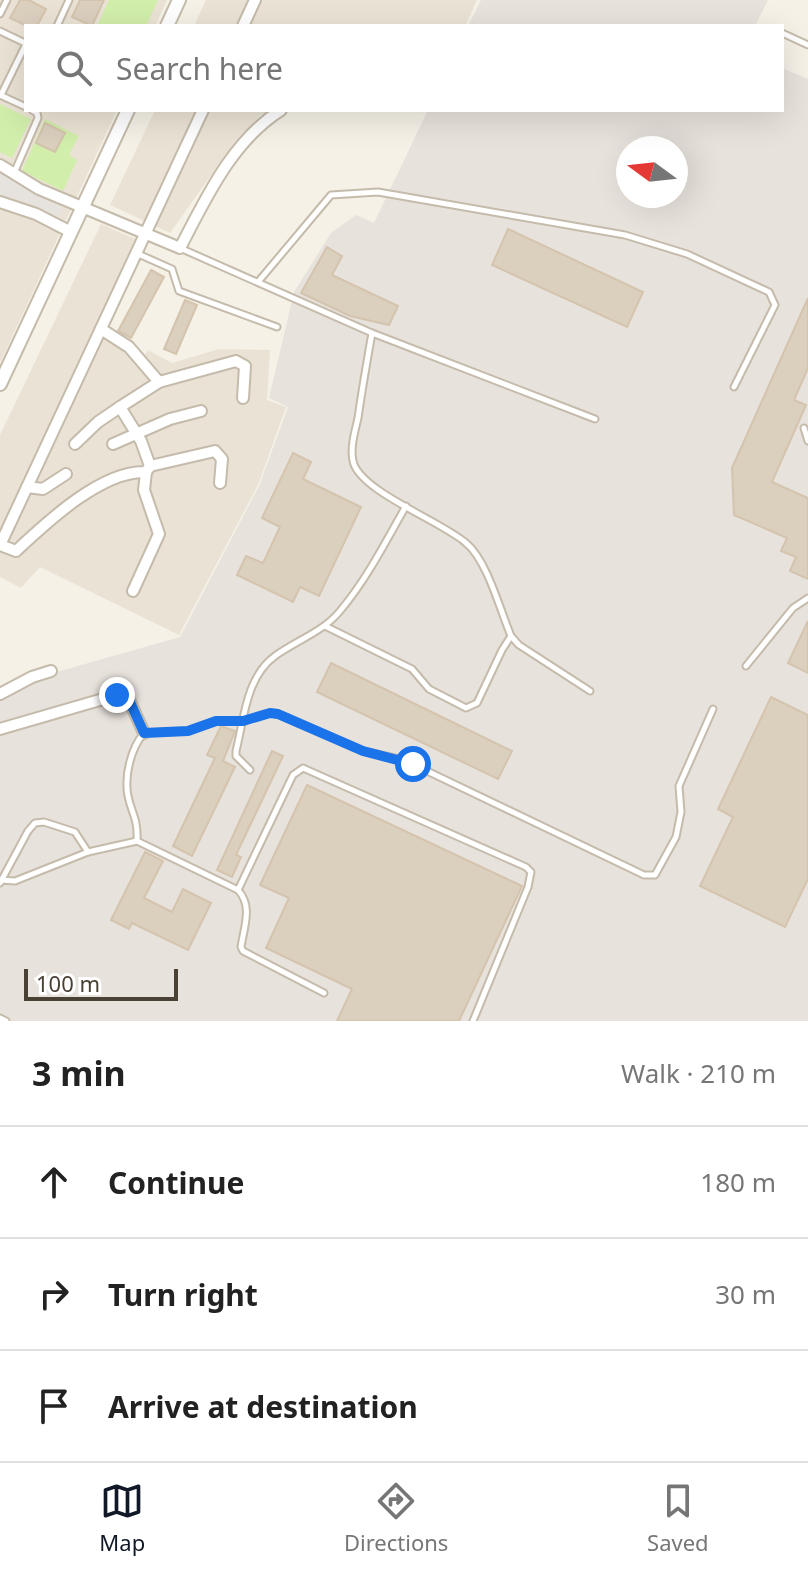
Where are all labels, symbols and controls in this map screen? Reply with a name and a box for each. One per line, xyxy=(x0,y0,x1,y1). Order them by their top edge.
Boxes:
search box xyxy=(24,24,784,112)
icon: search xyxy=(52,46,96,90)
text: Search here xyxy=(116,48,283,89)
north arrow xyxy=(616,136,688,208)
route end xyxy=(99,677,135,713)
route start xyxy=(395,746,431,782)
scale bar xyxy=(24,965,178,1001)
text: 100 m xyxy=(36,968,100,998)
text: 3 min xyxy=(32,1050,126,1096)
text: Walk · 210 m xyxy=(621,1055,776,1091)
icon: ahead xyxy=(32,1160,76,1204)
text: Continue xyxy=(108,1162,244,1203)
text: 180 m xyxy=(700,1164,776,1200)
icon: right xyxy=(32,1272,76,1316)
text: Turn right xyxy=(108,1274,258,1315)
text: 30 m xyxy=(715,1276,776,1312)
icon: arrive xyxy=(32,1384,76,1428)
text: Arrive at destination xyxy=(108,1386,418,1427)
tab: Map xyxy=(99,1479,145,1557)
tab: Directions xyxy=(344,1479,448,1557)
tab: Saved xyxy=(647,1479,709,1557)

